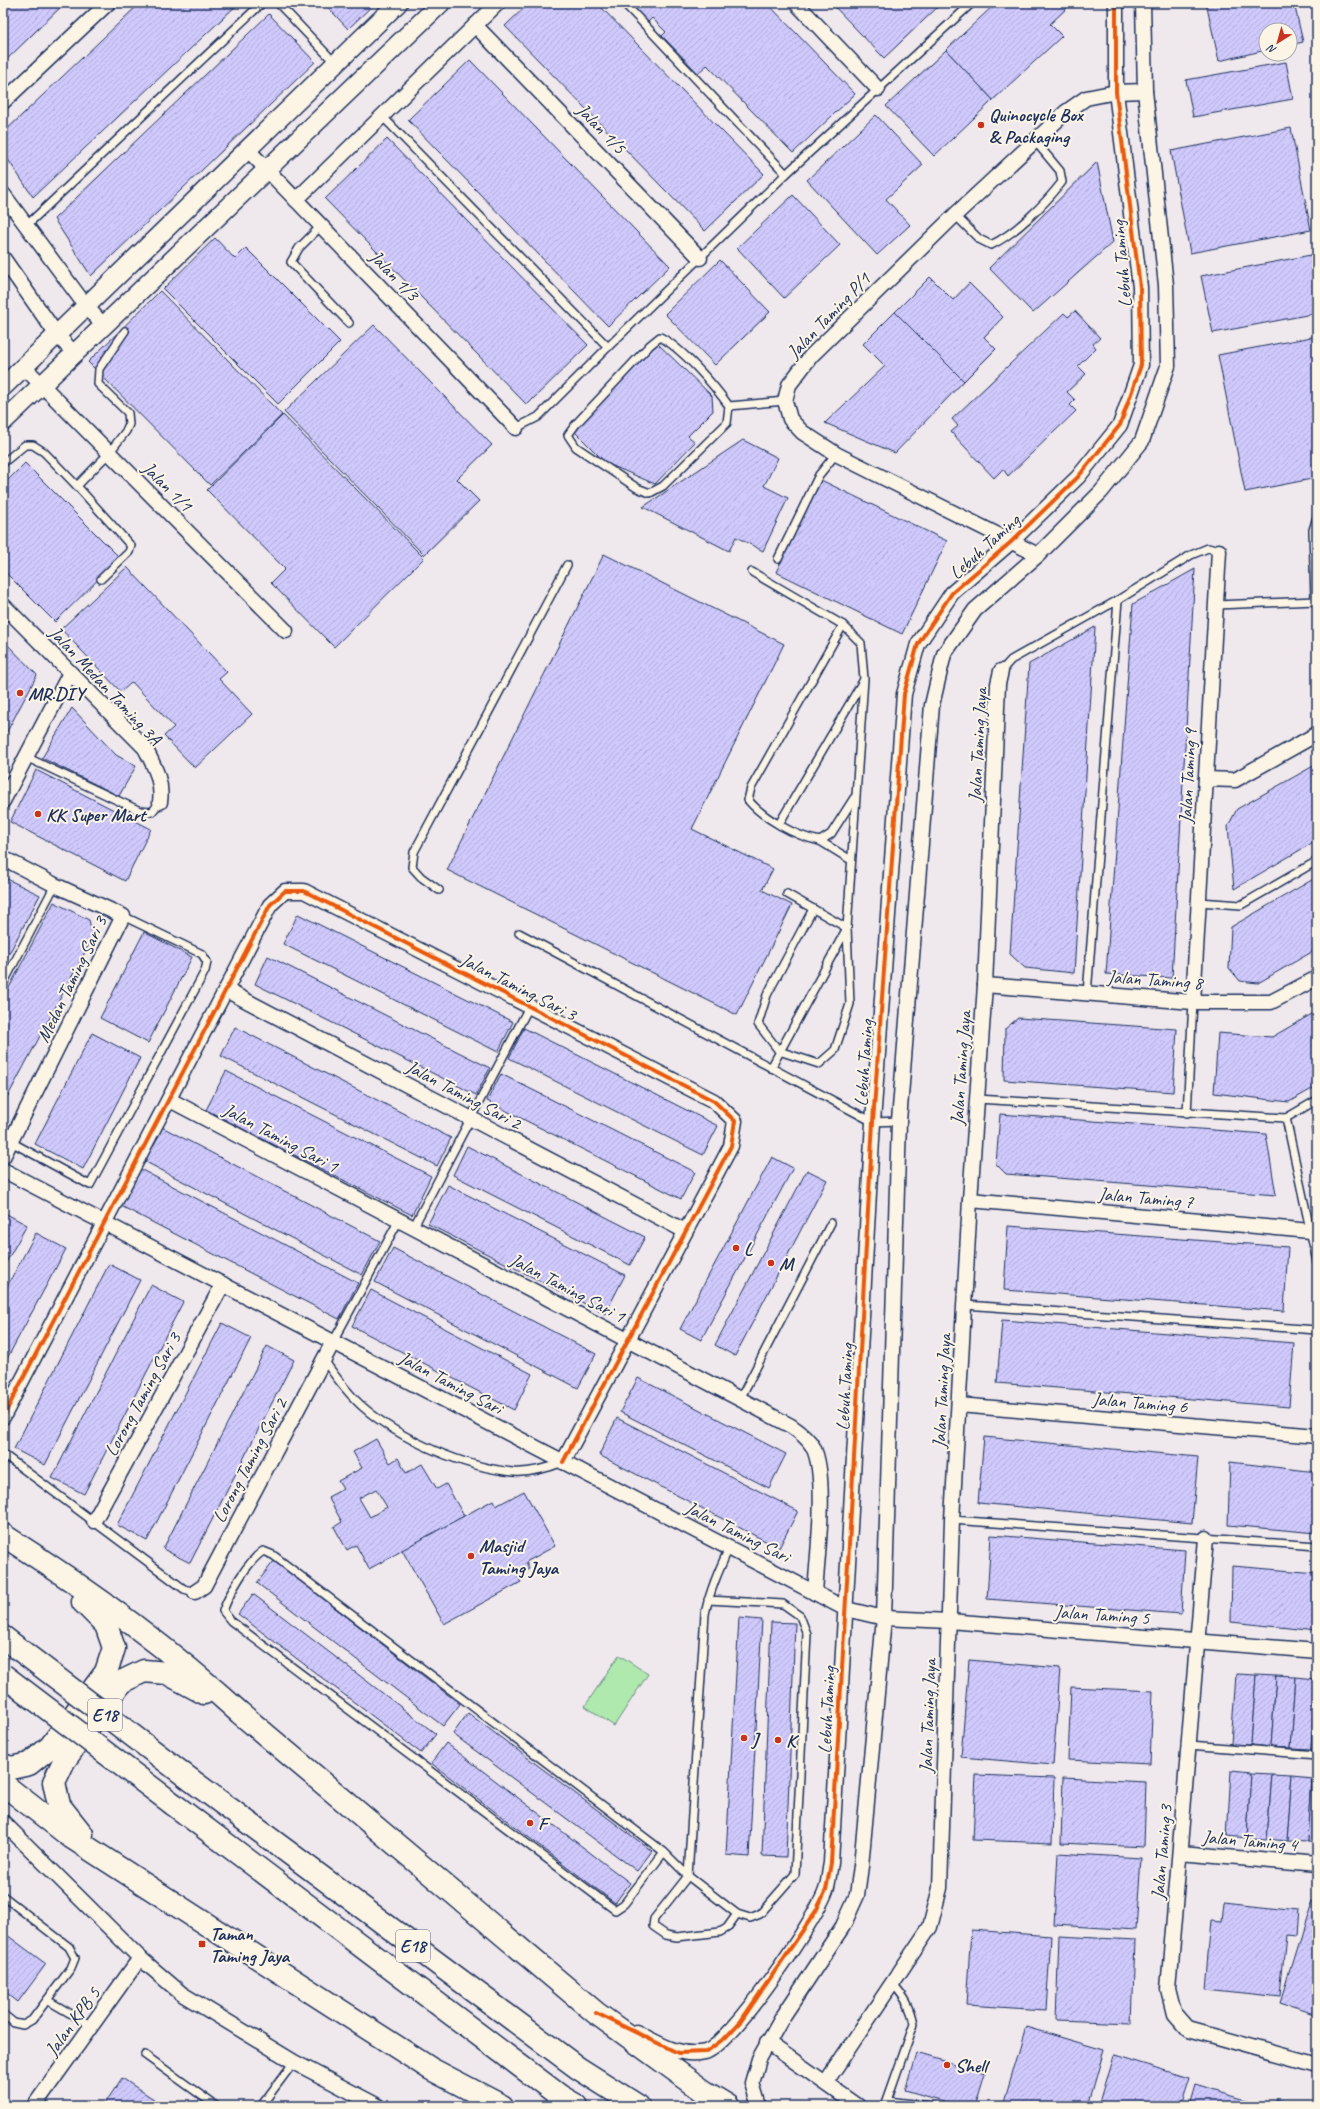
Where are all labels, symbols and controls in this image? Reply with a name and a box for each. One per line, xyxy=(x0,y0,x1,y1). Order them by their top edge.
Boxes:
north arrow xyxy=(1258,22,1298,62)
text: N xyxy=(1263,41,1279,58)
street label: Jalan 1/5 xyxy=(571,98,632,160)
place label: Quinocycle Box & Packaging xyxy=(989,103,1084,149)
marker: Quinocycle Box & Packaging xyxy=(976,120,986,130)
street label: Lebuh Taming xyxy=(1106,218,1138,308)
street label: Jalan 1/3 xyxy=(364,245,425,307)
street label: Jalan Taming P/1 xyxy=(781,267,877,364)
street label: Jalan 1/1 xyxy=(136,456,198,518)
street label: Lebuh Taming xyxy=(944,508,1026,585)
street label: Jalan Medan Taming 3A xyxy=(43,620,168,751)
place label: MR.DIY xyxy=(28,682,88,706)
street label: Jalan Taming Jaya xyxy=(963,685,993,804)
marker: MR.DIY xyxy=(15,688,25,698)
street label: Jalan Taming 9 xyxy=(1173,726,1203,825)
place label: KK Super Mart xyxy=(46,803,147,827)
marker: KK Super Mart xyxy=(33,809,43,819)
street label: Medan Taming Sari 3 xyxy=(31,911,113,1046)
street label: Jalan Taming Sari 3 xyxy=(456,947,582,1027)
street label: Jalan Taming 8 xyxy=(1106,965,1206,995)
street label: Jalan Taming Jaya xyxy=(945,1008,977,1127)
street label: Lebuh Taming xyxy=(849,1018,879,1107)
street label: Jalan Taming Sari 2 xyxy=(401,1054,526,1136)
street label: Jalan Taming Sari 1 xyxy=(218,1097,343,1179)
street label: Jalan Taming 7 xyxy=(1096,1182,1196,1214)
place label: L xyxy=(744,1237,753,1261)
marker: L xyxy=(731,1243,741,1253)
street label: Jalan Taming Sari 1 xyxy=(505,1247,630,1329)
place label: M xyxy=(779,1252,795,1276)
marker: M xyxy=(766,1258,776,1268)
street label: Lorong Taming Sari 3 xyxy=(99,1327,187,1460)
street label: Jalan Taming Jaya xyxy=(927,1331,957,1450)
street label: Lebuh Taming xyxy=(831,1342,859,1431)
street label: Jalan Taming Sari xyxy=(394,1345,509,1421)
street label: Jalan Taming 6 xyxy=(1090,1387,1190,1419)
street label: Lorong Taming Sari 2 xyxy=(207,1393,293,1527)
street label: Jalan Taming Sari xyxy=(680,1495,796,1570)
place label: Masjid Taming Jaya xyxy=(479,1534,559,1580)
marker: Masjid Taming Jaya xyxy=(466,1551,476,1561)
street label: Jalan Taming 5 xyxy=(1053,1600,1152,1630)
street label: Jalan Taming Jaya xyxy=(914,1656,942,1775)
street label: Lebuh Taming xyxy=(813,1665,841,1754)
road number: E18 xyxy=(88,1699,122,1731)
place label: J xyxy=(750,1727,761,1751)
place label: K xyxy=(786,1729,800,1753)
marker: J xyxy=(739,1733,749,1743)
marker: K xyxy=(773,1735,783,1745)
street label: Jalan Taming 3 xyxy=(1146,1802,1178,1902)
place label: F xyxy=(538,1812,551,1836)
marker: F xyxy=(525,1818,535,1828)
street label: Jalan Taming 4 xyxy=(1200,1825,1301,1857)
place label: Taman Taming Jaya xyxy=(210,1922,290,1968)
road number: E18 xyxy=(396,1930,430,1962)
marker: Taman Taming Jaya xyxy=(197,1939,207,1949)
street label: Jalan KPB 5 xyxy=(39,1981,107,2062)
place label: Shell xyxy=(955,2054,991,2078)
marker: Shell xyxy=(942,2060,952,2070)

